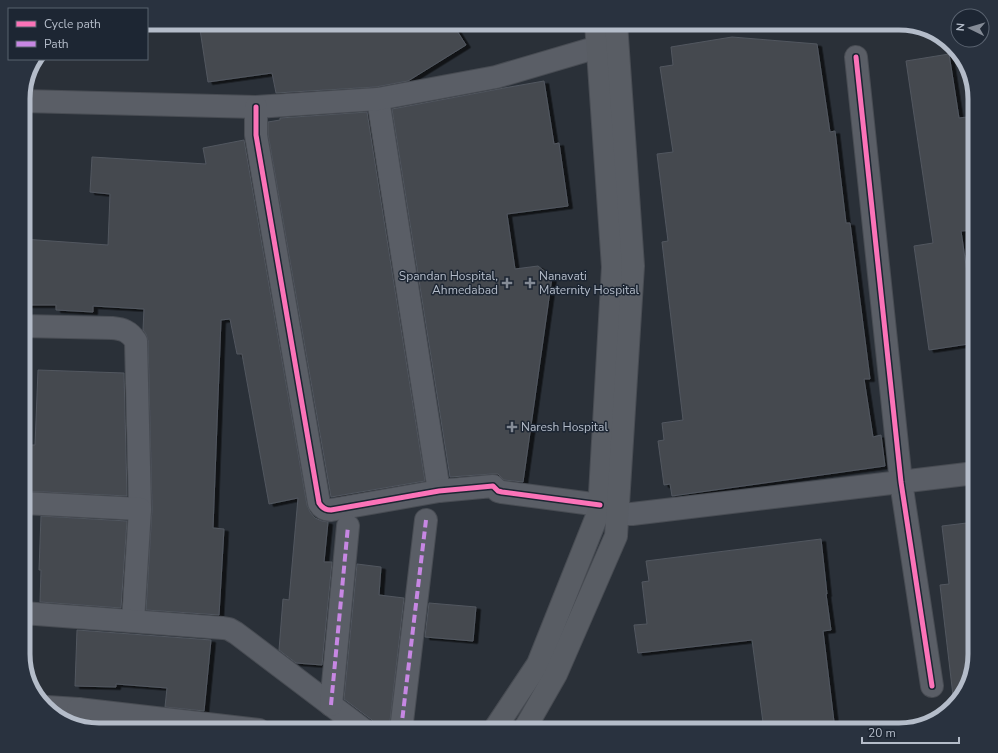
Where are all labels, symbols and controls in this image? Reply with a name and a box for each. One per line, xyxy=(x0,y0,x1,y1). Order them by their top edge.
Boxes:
legend xyxy=(8,8,148,60)
north arrow xyxy=(950,8,990,48)
text: Cycle path xyxy=(44,16,101,32)
text: N xyxy=(953,22,968,32)
text: Path xyxy=(44,36,69,52)
place label: Spandan Hospital, Ahmedabad xyxy=(399,268,498,298)
place label: Nanavati Maternity Hospital xyxy=(539,268,639,298)
marker: Spandan Hospital, Ahmedabad xyxy=(501,277,513,289)
marker: Nanavati Maternity Hospital xyxy=(524,277,536,289)
place label: Naresh Hospital xyxy=(521,419,608,435)
marker: Naresh Hospital xyxy=(506,421,518,433)
scale bar xyxy=(862,719,959,745)
text: 20 m xyxy=(868,725,896,741)

